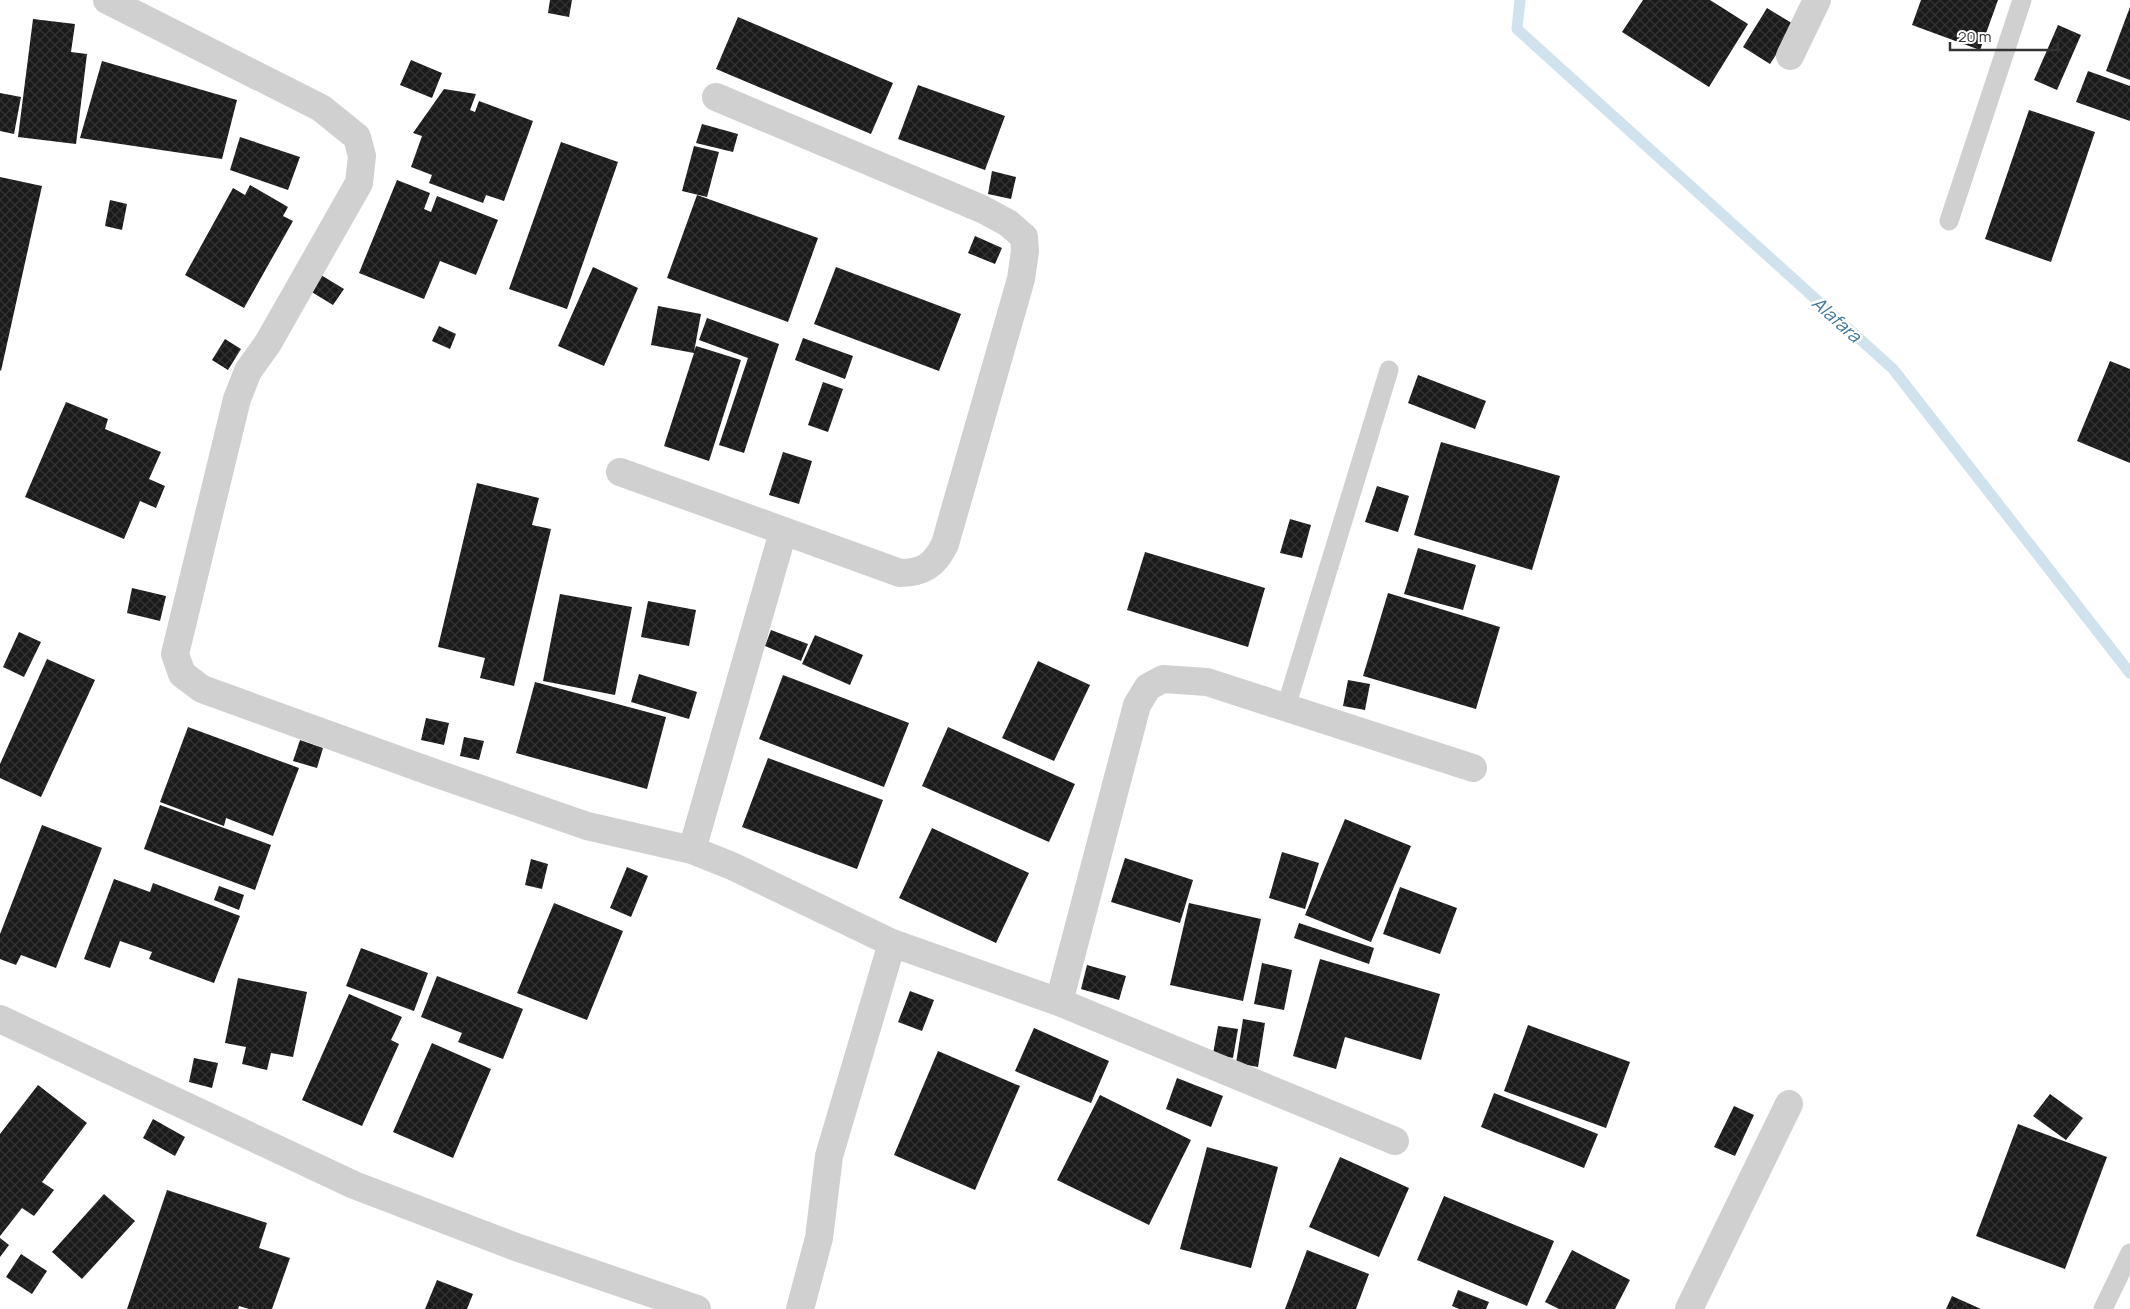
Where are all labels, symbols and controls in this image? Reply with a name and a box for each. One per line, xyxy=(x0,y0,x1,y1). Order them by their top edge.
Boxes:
scale bar xyxy=(1950,20,2058,52)
text: 20 m xyxy=(1958,26,1991,47)
water label: Alafara xyxy=(1807,291,1867,348)

